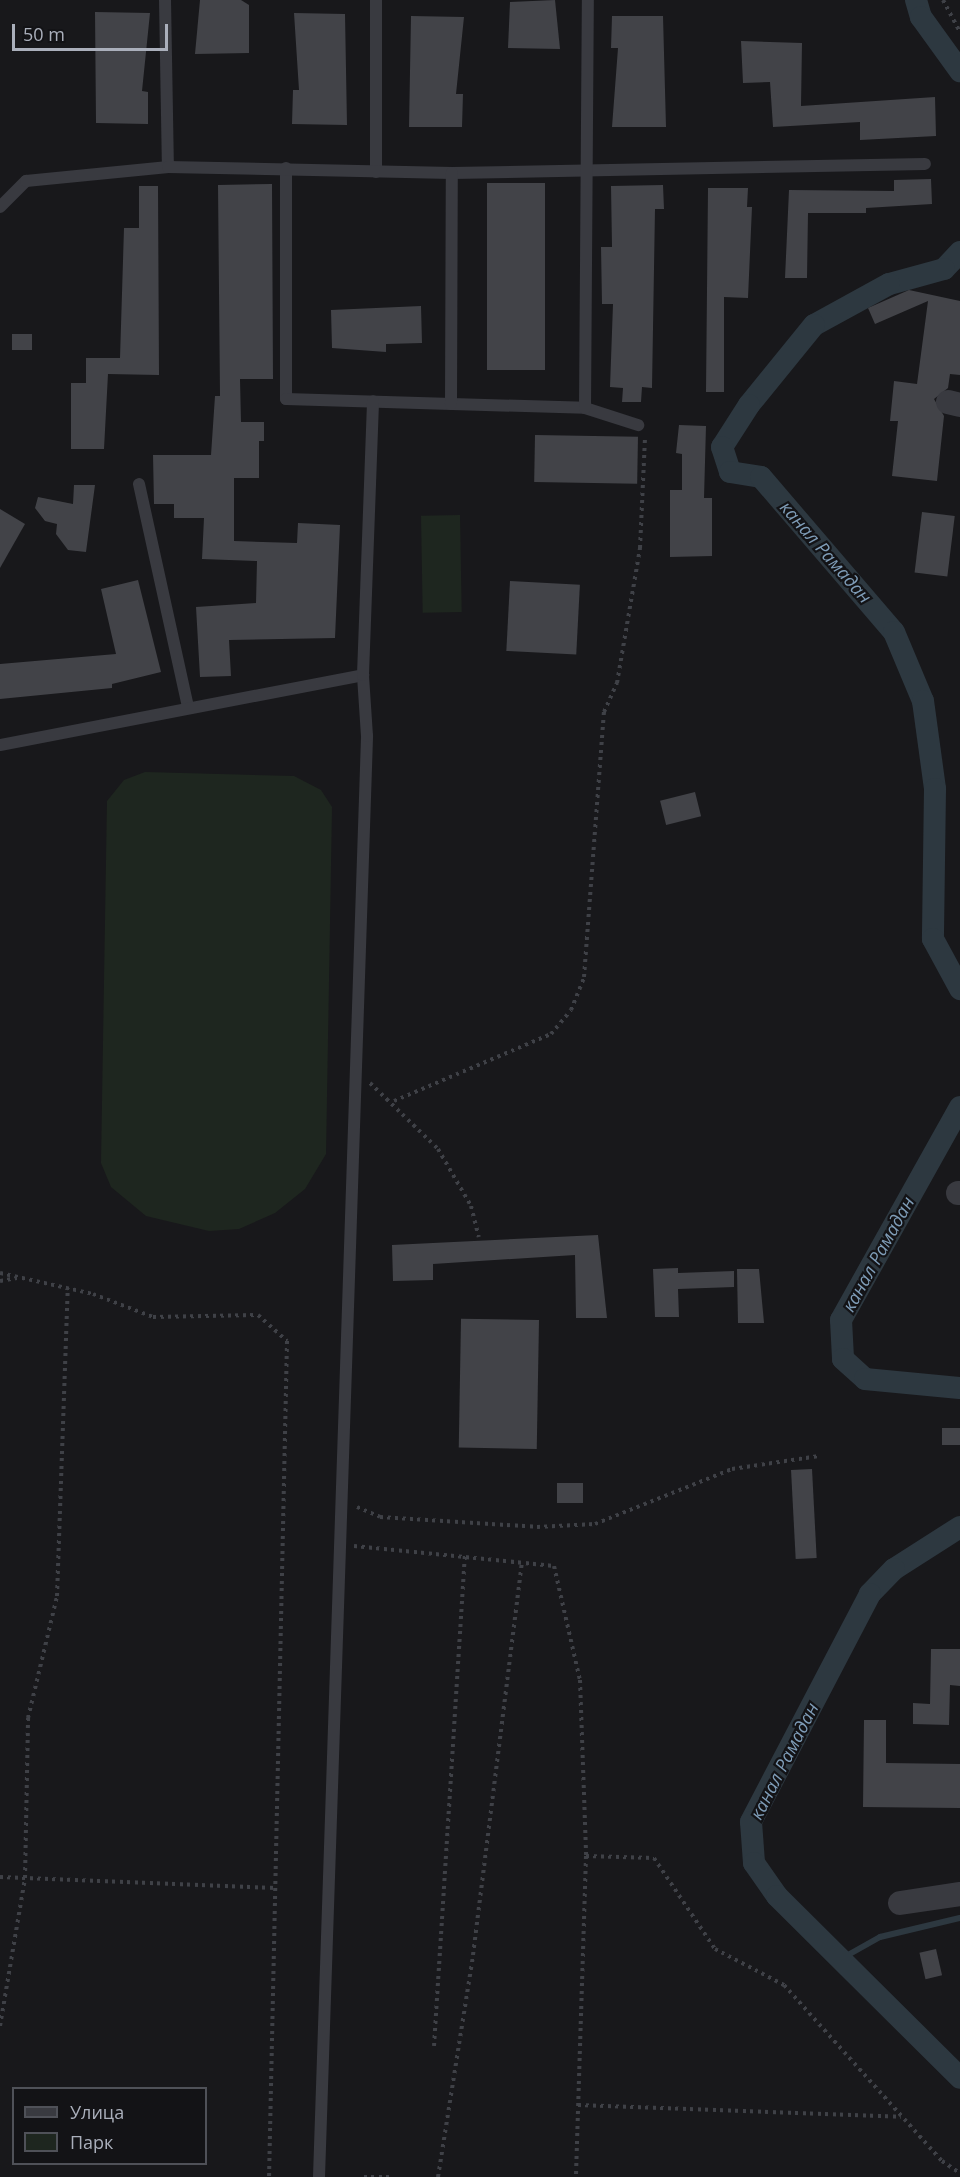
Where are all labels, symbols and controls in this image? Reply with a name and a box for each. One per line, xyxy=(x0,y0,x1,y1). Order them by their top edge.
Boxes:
scale bar xyxy=(15,12,171,50)
text: 50 m xyxy=(23,22,65,46)
water label: канал Рамадан xyxy=(776,497,876,607)
water label: канал Рамадан xyxy=(837,1193,919,1315)
water label: канал Рамадан xyxy=(745,1699,823,1823)
legend xyxy=(12,2087,207,2165)
text: Улица xyxy=(70,2100,124,2124)
text: Парк xyxy=(70,2130,113,2154)

